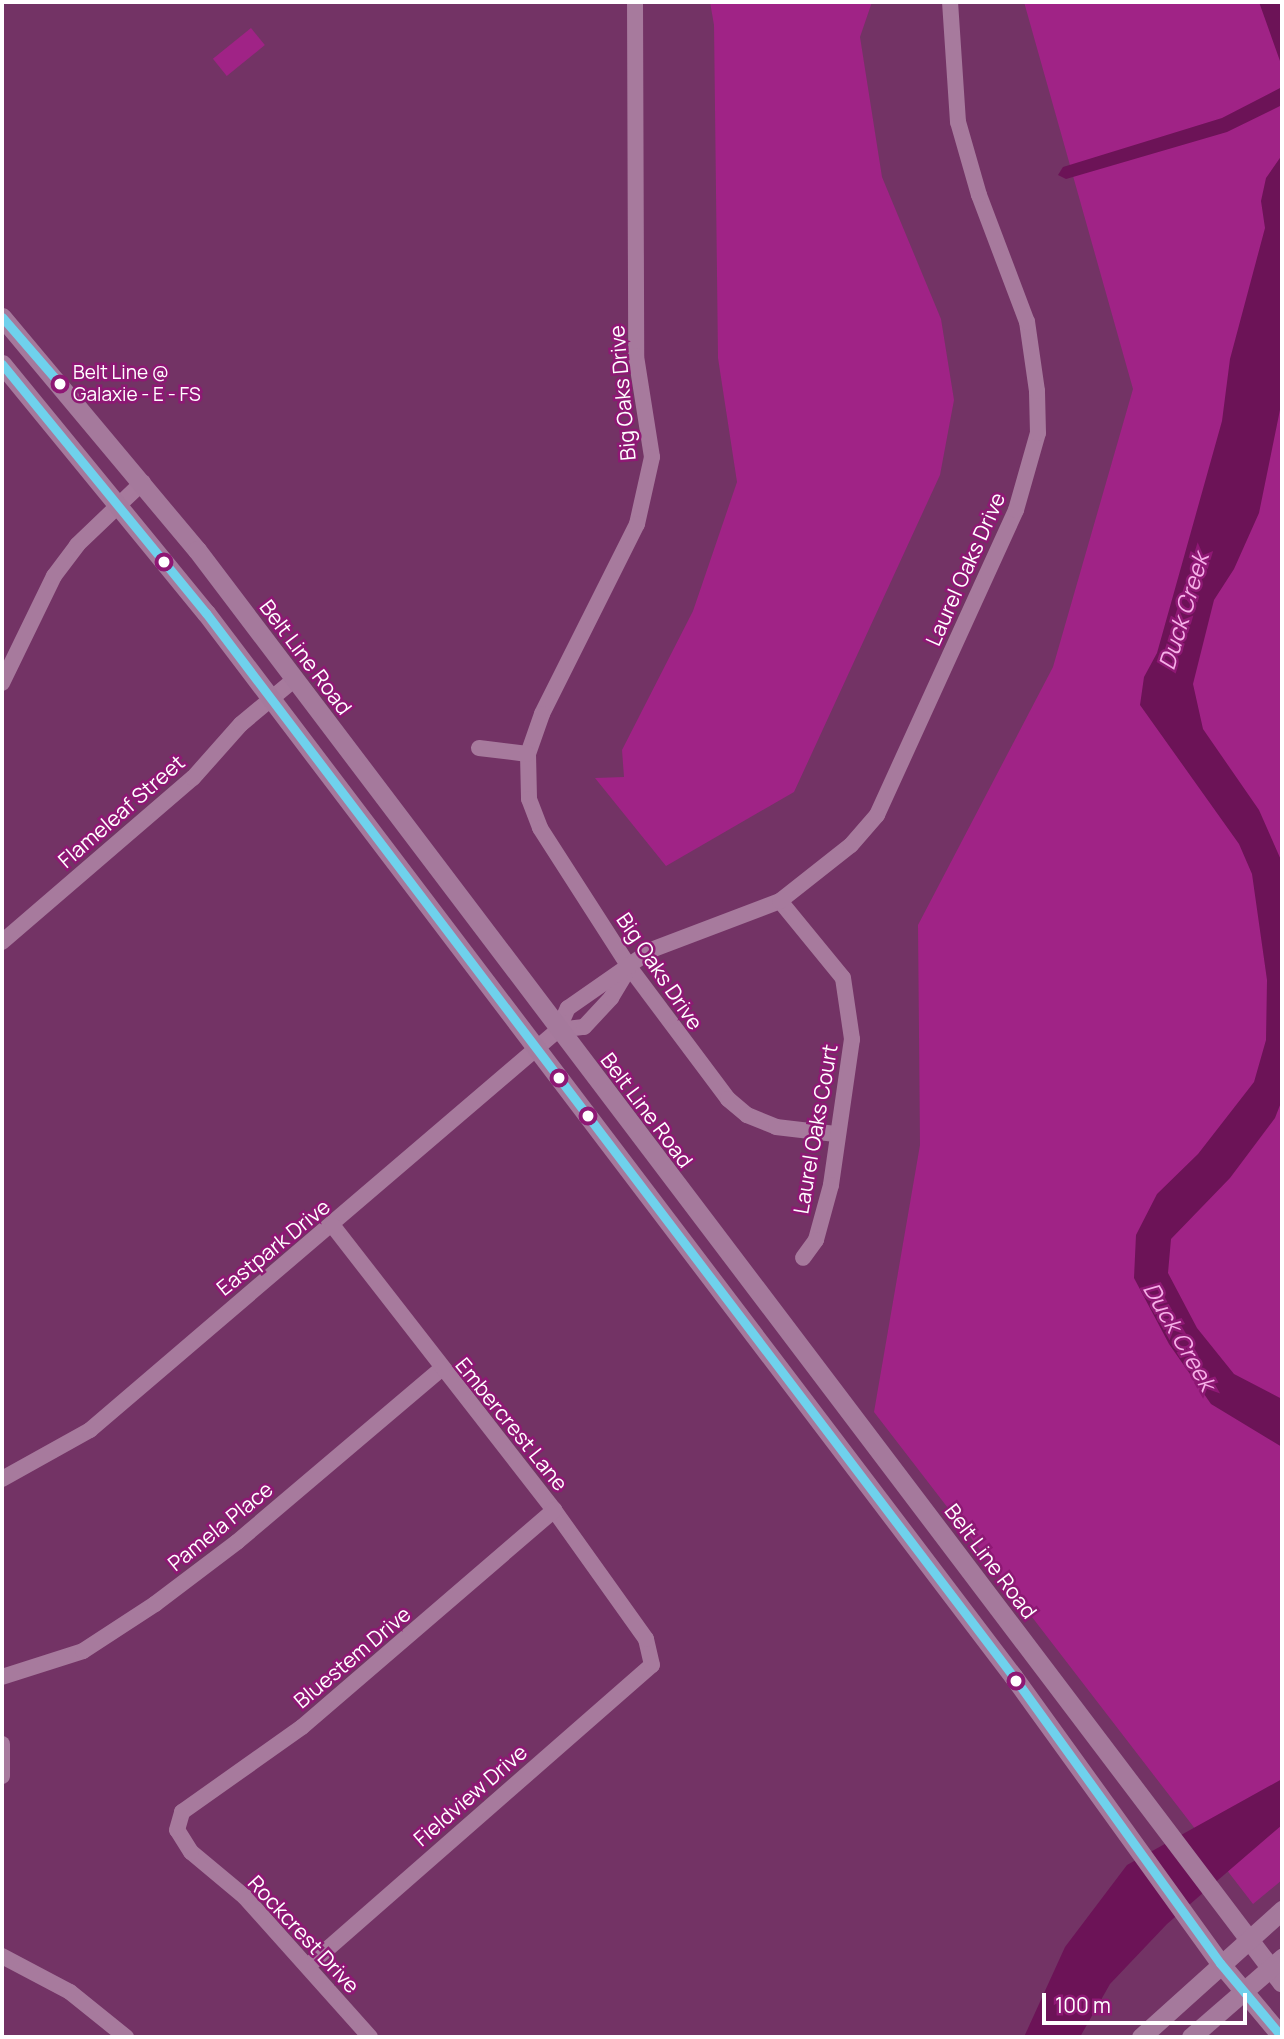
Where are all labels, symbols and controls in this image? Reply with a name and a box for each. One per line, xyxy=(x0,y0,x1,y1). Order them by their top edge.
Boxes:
street label: Big Oaks Drive xyxy=(604,324,640,462)
place label: Belt Line @ Galaxie - E - FS xyxy=(73,362,201,406)
marker: Belt Line @ Galaxie - E - FS xyxy=(53,377,67,391)
street label: Laurel Oaks Drive xyxy=(920,489,1010,649)
water label: Duck Creek xyxy=(1152,549,1214,673)
unlabelled marker xyxy=(157,555,171,569)
street label: Belt Line Road xyxy=(255,595,357,719)
street label: Flameleaf Street xyxy=(53,749,189,873)
street label: Big Oaks Drive xyxy=(612,908,708,1034)
street label: Laurel Oaks Court xyxy=(788,1042,842,1216)
street label: Belt Line Road xyxy=(596,1048,698,1172)
unlabelled marker xyxy=(552,1071,566,1085)
unlabelled marker xyxy=(581,1109,595,1123)
street label: Eastpark Drive xyxy=(211,1194,335,1300)
water label: Duck Creek xyxy=(1138,1277,1222,1395)
street label: Embercrest Lane xyxy=(451,1352,573,1496)
street label: Pamela Place xyxy=(163,1476,277,1576)
street label: Belt Line Road xyxy=(940,1499,1042,1623)
street label: Bluestem Drive xyxy=(289,1601,415,1713)
unlabelled marker xyxy=(1009,1674,1023,1688)
street label: Fieldview Drive xyxy=(408,1739,532,1851)
street label: Rockcrest Drive xyxy=(243,1870,365,1998)
scale bar xyxy=(1046,1980,1251,2024)
text: 100 m xyxy=(1055,1991,1111,2019)

